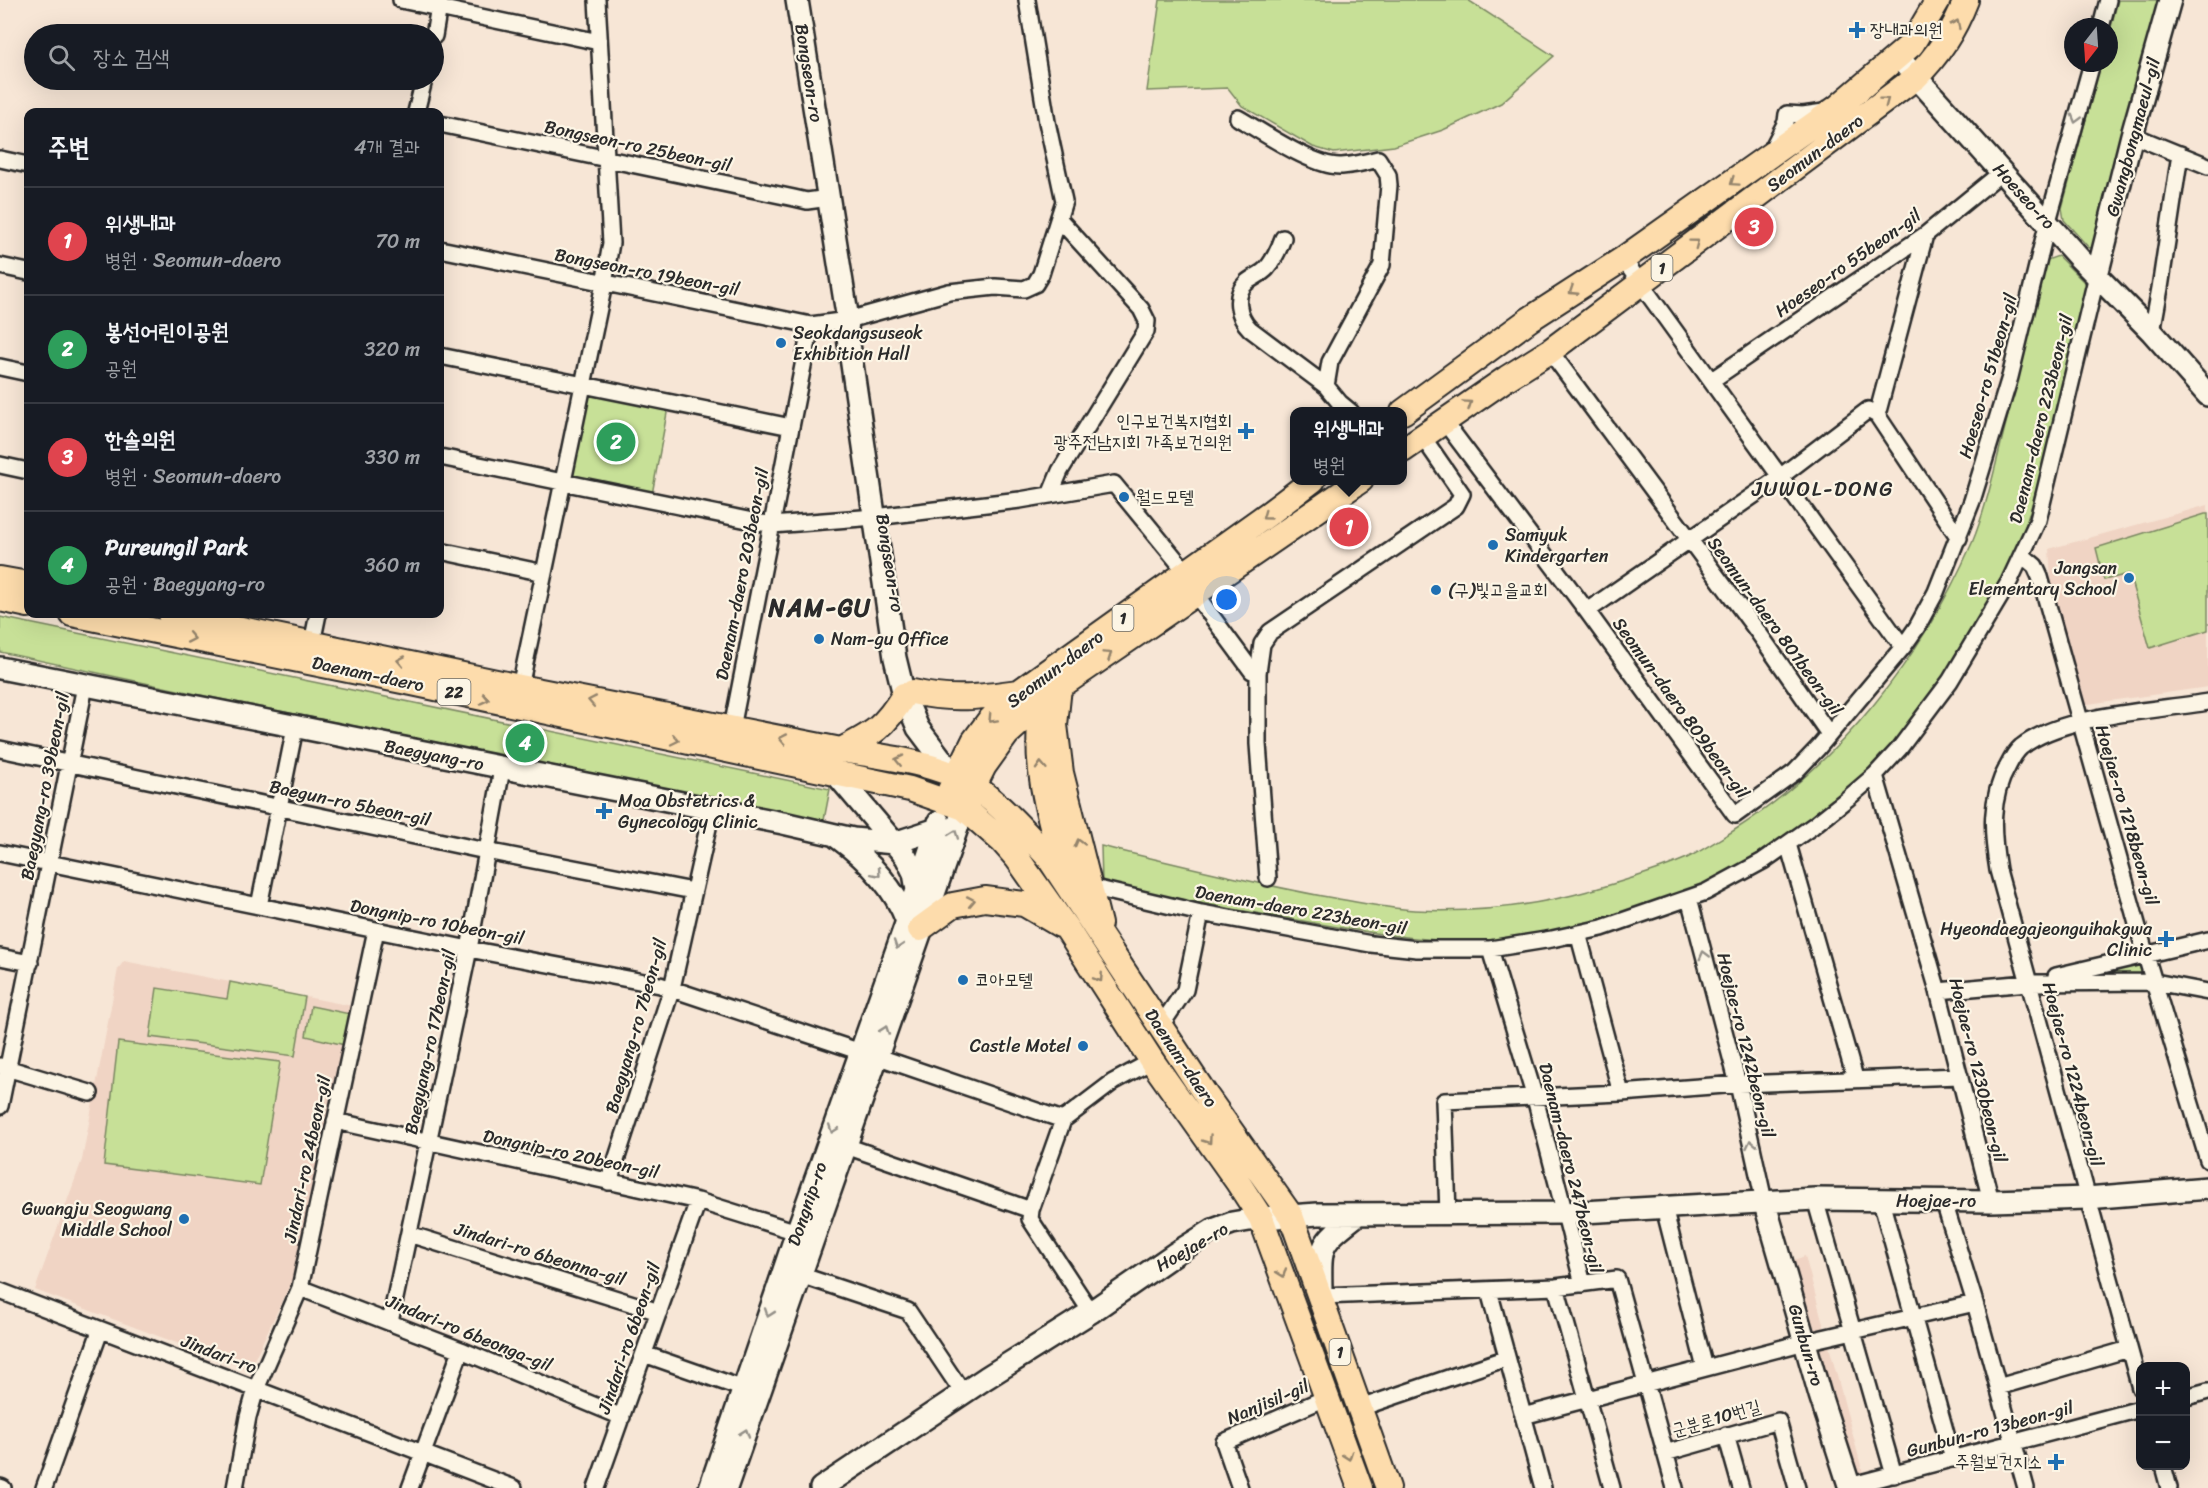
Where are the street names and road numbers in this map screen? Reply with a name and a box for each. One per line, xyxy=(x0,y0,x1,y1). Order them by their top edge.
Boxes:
street label: Bongseon-ro xyxy=(785,21,833,125)
street label: Gwangbongmaeul-gil xyxy=(2096,53,2170,220)
street label: Seomun-daero xyxy=(1759,105,1871,200)
street label: Bongseon-ro 25beon-gil xyxy=(542,111,735,182)
street label: Hoeseo-ro xyxy=(1985,155,2063,237)
street label: Hoeseo-ro 55beon-gil xyxy=(1768,200,1929,326)
street label: Bongseon-ro 19beon-gil xyxy=(552,238,743,306)
road number: 1 xyxy=(1652,255,1672,281)
street label: Hoeseo-ro 51beon-gil xyxy=(1949,289,2027,462)
street label: Daenam-daero 223beon-gil xyxy=(2000,310,2083,527)
street label: Daenam-daero 203beon-gil xyxy=(706,464,778,683)
street label: Bongseon-ro xyxy=(866,511,914,615)
street label: Seomun-daero 801beon-gil xyxy=(1699,530,1852,723)
road number: 1 xyxy=(1112,605,1134,631)
street label: Seomun-daero 809beon-gil xyxy=(1604,610,1759,807)
street label: Seomun-daero xyxy=(999,621,1111,716)
street label: Daenam-daero xyxy=(309,646,427,702)
road number: 22 xyxy=(438,679,470,705)
street label: Baegyang-ro 39beon-gil xyxy=(11,688,79,883)
street label: Hoejae-ro 1218beon-gil xyxy=(2086,721,2168,910)
street label: Baegyang-ro xyxy=(381,730,487,780)
street label: Baegun-ro 5beon-gil xyxy=(266,770,434,836)
street label: Daenam-daero 223beon-gil xyxy=(1193,876,1410,945)
street label: Dongnip-ro 10beon-gil xyxy=(347,889,528,955)
street label: Baegyang-ro 7beon-gil xyxy=(596,934,677,1117)
street label: Baegyang-ro 17beon-gil xyxy=(395,946,465,1138)
street label: Hoejae-ro 1242beon-gil xyxy=(1707,949,1785,1142)
street label: Hoejae-ro 1230beon-gil xyxy=(1940,974,2017,1167)
street label: Hoejae-ro 1224beon-gil xyxy=(2033,978,2113,1171)
street label: Daenam-daero xyxy=(1136,1002,1226,1114)
street label: Daenam-daero 247beon-gil xyxy=(1529,1059,1613,1277)
street label: Jindari-ro 24beon-gil xyxy=(273,1072,341,1247)
street label: Dongnip-ro 20beon-gil xyxy=(480,1120,663,1188)
street label: Dongnip-ro xyxy=(778,1157,836,1251)
street label: Hoejae-ro xyxy=(1896,1185,1976,1217)
street label: Jindari-ro 6beonna-gil xyxy=(449,1212,630,1296)
street label: Hoejae-ro xyxy=(1149,1213,1235,1281)
street label: Jindari-ro 6beon-gil xyxy=(588,1257,670,1419)
street label: Jindari-ro 6beonga-gil xyxy=(380,1285,558,1381)
street label: Gunbun-ro xyxy=(1779,1300,1833,1390)
street label: Jindari-ro xyxy=(176,1325,262,1383)
road number: 1 xyxy=(1330,1339,1350,1365)
street label: Nanjisil-gil xyxy=(1222,1370,1315,1434)
street label: 군분로10번길 xyxy=(1668,1390,1765,1446)
street label: Gunbun-ro 13beon-gil xyxy=(1903,1391,2078,1467)

